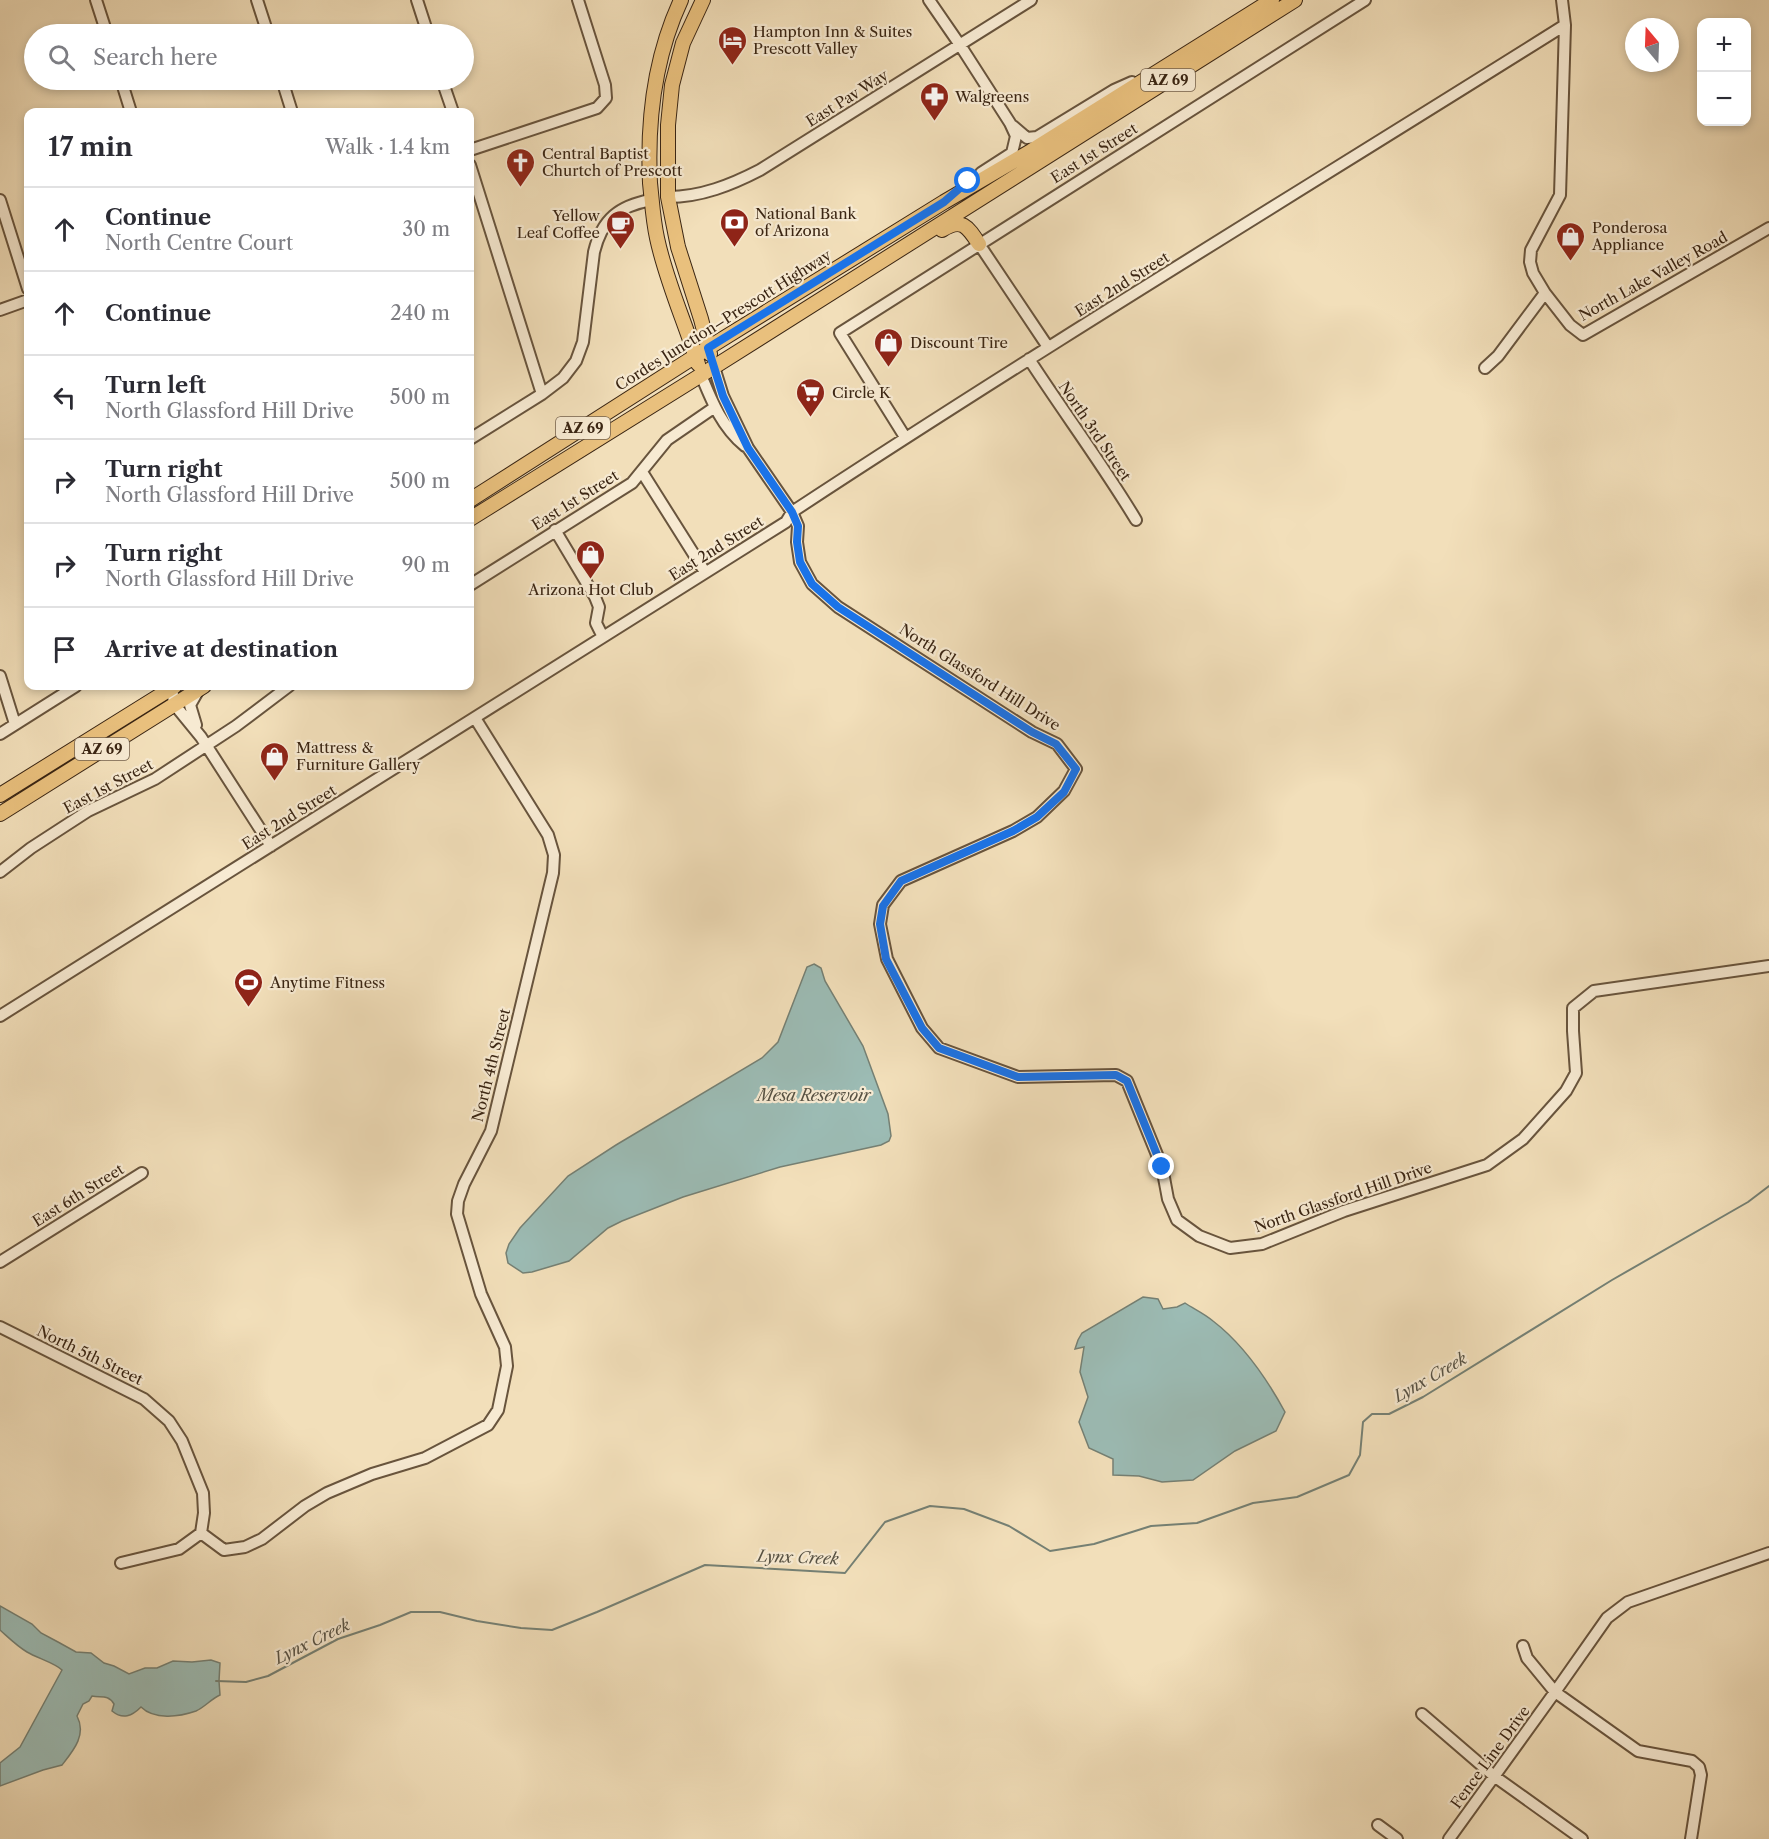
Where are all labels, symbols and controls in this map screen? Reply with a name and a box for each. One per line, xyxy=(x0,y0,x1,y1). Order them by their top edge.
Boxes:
north arrow xyxy=(1625,18,1679,72)
map controls xyxy=(1697,18,1751,126)
button: + xyxy=(1697,18,1751,72)
place label: Hampton Inn & Suites Prescott Valley xyxy=(753,22,912,58)
search box xyxy=(24,24,474,90)
hotel icon: Hampton Inn & Suites Prescott Valley xyxy=(716,24,748,66)
icon: search xyxy=(45,41,78,74)
text: Search here xyxy=(93,44,218,71)
street label: East Pav Way xyxy=(802,65,892,131)
road number: AZ 69 xyxy=(1141,69,1195,91)
button: − xyxy=(1697,72,1751,126)
pharmacy icon: Walgreens xyxy=(918,80,950,122)
place label: Walgreens xyxy=(954,87,1029,106)
street label: East 1st Street xyxy=(1047,118,1141,187)
text: 17 min xyxy=(48,131,133,163)
text: Walk · 1.4 km xyxy=(325,135,450,159)
place label: Central Baptist Churtch of Prescott xyxy=(542,144,683,180)
church icon: Central Baptist Churtch of Prescott xyxy=(505,146,537,188)
route start xyxy=(954,167,980,193)
text: Continue xyxy=(105,204,211,231)
place label: National Bank of Arizona xyxy=(755,204,858,240)
place label: Yellow Leaf Coffee xyxy=(517,206,601,242)
bank icon: National Bank of Arizona xyxy=(718,206,750,248)
cafe icon: Yellow Leaf Coffee xyxy=(605,208,637,250)
icon: ahead xyxy=(48,213,81,246)
text: 30 m xyxy=(402,217,450,241)
place label: Ponderosa Appliance xyxy=(1591,218,1668,254)
shop icon: Ponderosa Appliance xyxy=(1555,220,1587,262)
street label: North Lake Valley Road xyxy=(1575,227,1731,325)
text: North Centre Court xyxy=(105,231,293,255)
street label: Cordes Junction–Prescott Highway xyxy=(612,245,835,395)
street label: East 2nd Street xyxy=(1071,247,1173,321)
icon: ahead xyxy=(48,297,81,330)
text: Continue xyxy=(105,300,211,327)
text: 240 m xyxy=(390,301,450,325)
shop icon: Discount Tire xyxy=(873,326,905,368)
place label: Discount Tire xyxy=(910,333,1008,352)
text: Turn left xyxy=(105,372,206,399)
supermarket icon: Circle K xyxy=(795,376,827,418)
street label: North 3rd Street xyxy=(1055,378,1136,485)
icon: left xyxy=(48,381,81,414)
place label: Circle K xyxy=(832,383,892,402)
text: 500 m xyxy=(390,385,450,409)
text: North Glassford Hill Drive xyxy=(105,399,354,423)
road number: AZ 69 xyxy=(556,417,610,439)
text: Turn right xyxy=(105,456,223,483)
icon: right xyxy=(48,465,81,498)
street label: East 1st Street xyxy=(528,465,622,534)
text: 500 m xyxy=(390,469,450,493)
text: North Glassford Hill Drive xyxy=(105,483,354,507)
street label: East 2nd Street xyxy=(665,511,767,585)
shop icon: Arizona Hot Club xyxy=(575,538,607,580)
text: Turn right xyxy=(105,540,223,567)
icon: right xyxy=(48,549,81,582)
text: 90 m xyxy=(402,553,450,577)
text: North Glassford Hill Drive xyxy=(105,567,354,591)
place label: Arizona Hot Club xyxy=(527,580,654,599)
street label: North Glassford Hill Drive xyxy=(896,619,1064,735)
icon: arrive xyxy=(48,633,81,666)
text: Arrive at destination xyxy=(105,636,338,663)
road number: AZ 69 xyxy=(75,738,129,760)
place label: Mattress & Furniture Gallery xyxy=(296,738,421,774)
shop icon: Mattress & Furniture Gallery xyxy=(259,740,291,782)
street label: East 1st Street xyxy=(60,754,157,818)
street label: East 2nd Street xyxy=(238,780,340,854)
sports icon: Anytime Fitness xyxy=(233,966,265,1008)
place label: Anytime Fitness xyxy=(269,973,385,992)
street label: North 4th Street xyxy=(468,1006,514,1124)
water label: Mesa Reservoir xyxy=(755,1085,872,1105)
route end xyxy=(1148,1153,1174,1179)
street label: North Glassford Hill Drive xyxy=(1252,1158,1434,1236)
street label: East 6th Street xyxy=(29,1159,128,1231)
street label: North 5th Street xyxy=(34,1321,147,1389)
water label: Lynx Creek xyxy=(1388,1348,1471,1407)
water label: Lynx Creek xyxy=(755,1546,840,1568)
water label: Lynx Creek xyxy=(269,1614,354,1669)
street label: Fence Line Drive xyxy=(1446,1702,1534,1812)

